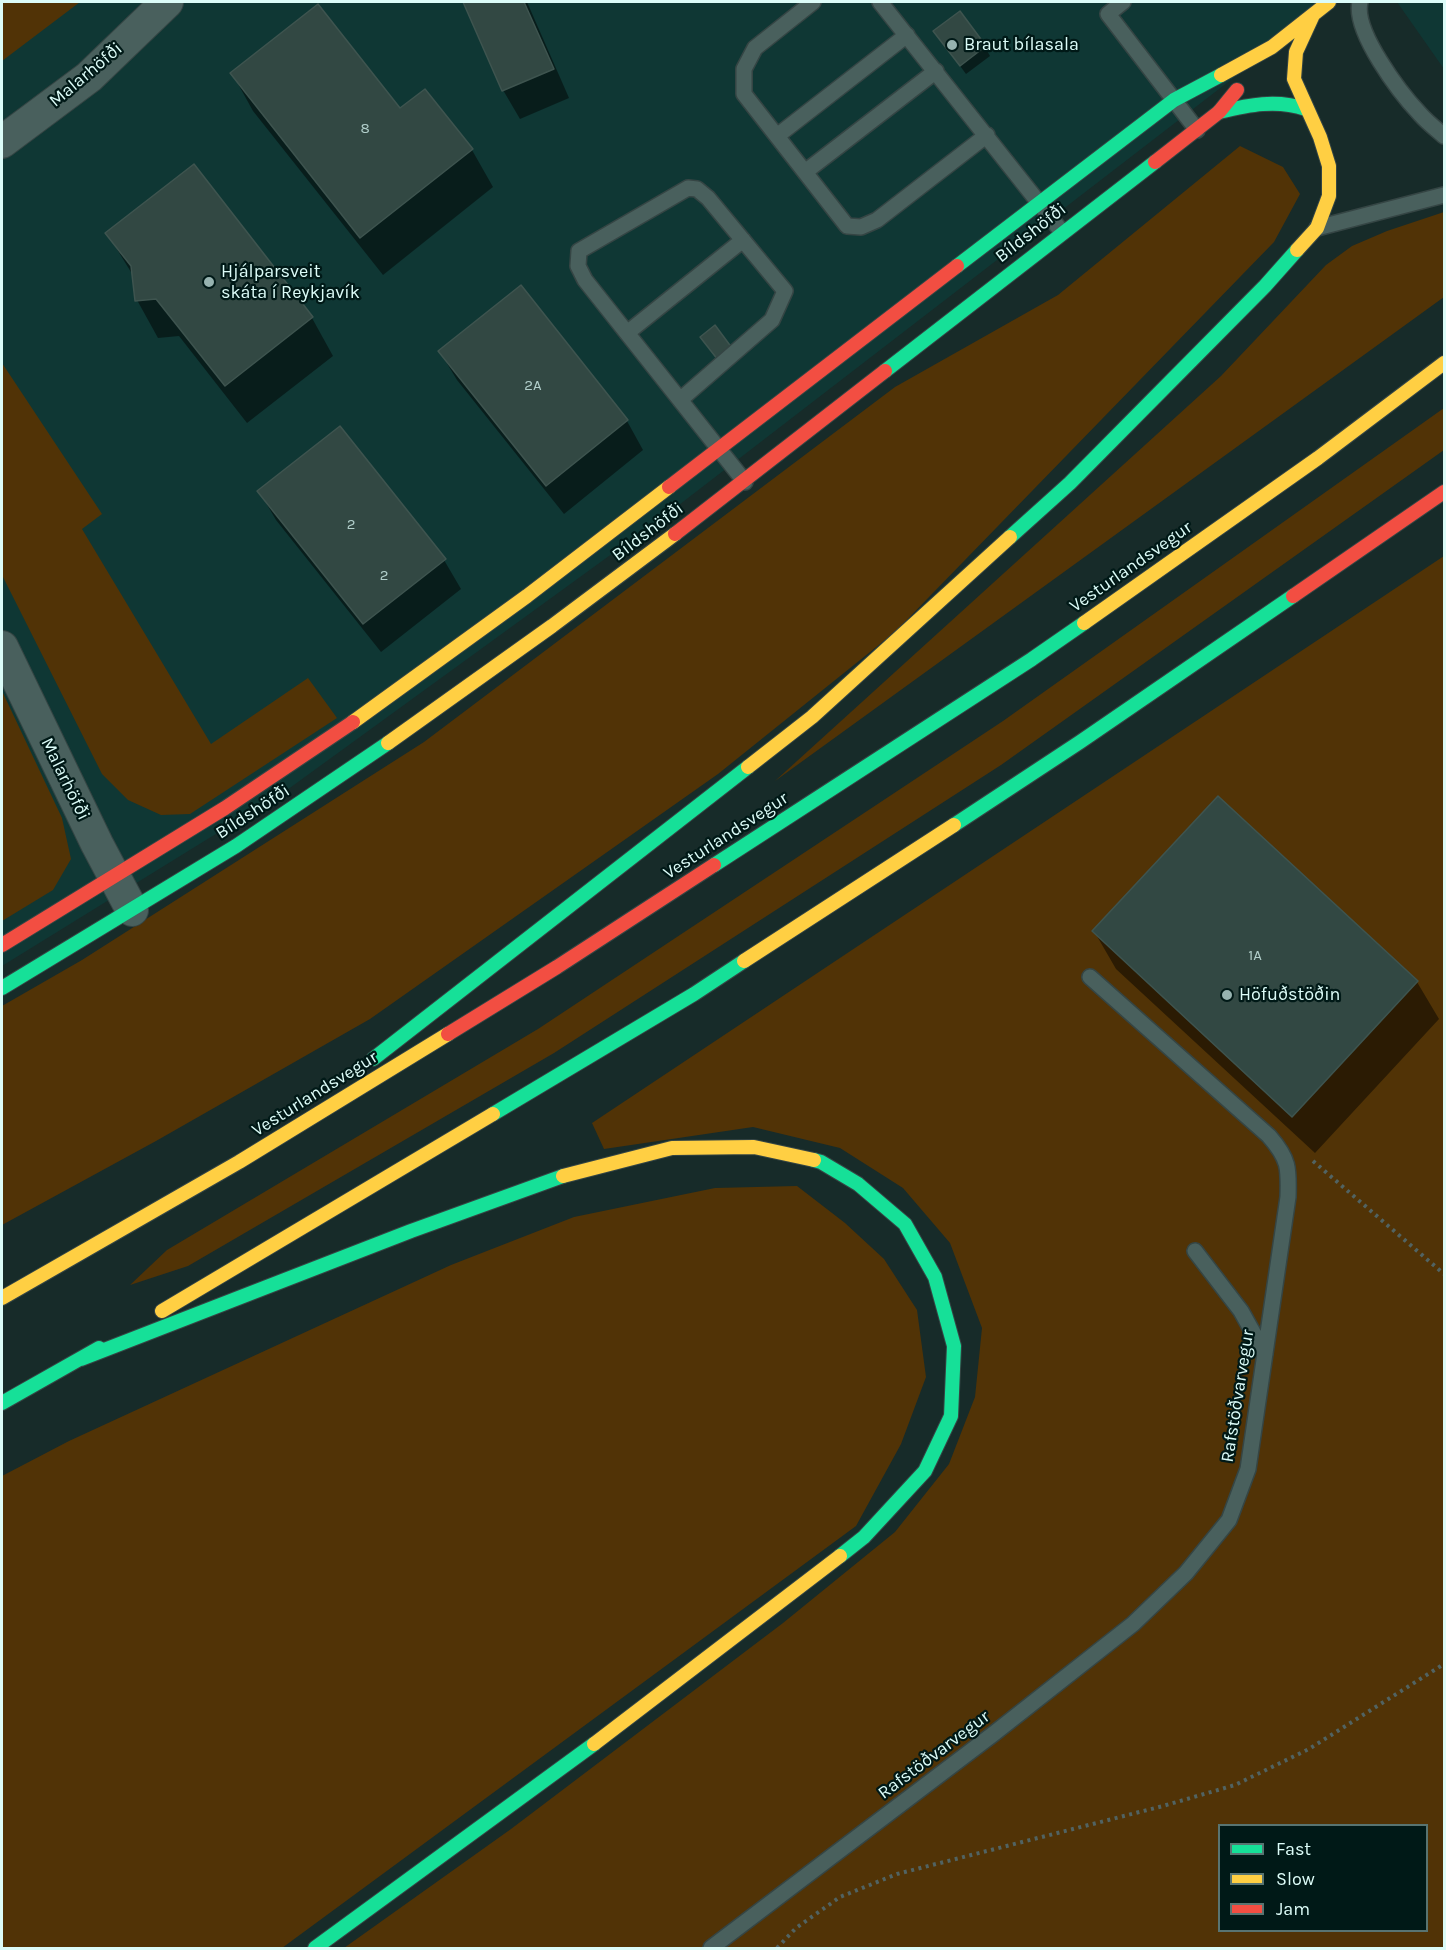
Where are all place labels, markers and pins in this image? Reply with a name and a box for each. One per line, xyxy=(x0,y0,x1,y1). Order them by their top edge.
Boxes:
place label: Braut bílasala xyxy=(964,34,1079,56)
marker: Braut bílasala xyxy=(945,38,959,52)
place label: Hjálparsveit skáta í Reykjavík xyxy=(221,261,360,304)
marker: Hjálparsveit skáta í Reykjavík xyxy=(202,275,216,289)
place label: Höfuðstöðin xyxy=(1239,984,1340,1006)
marker: Höfuðstöðin xyxy=(1220,988,1234,1002)

